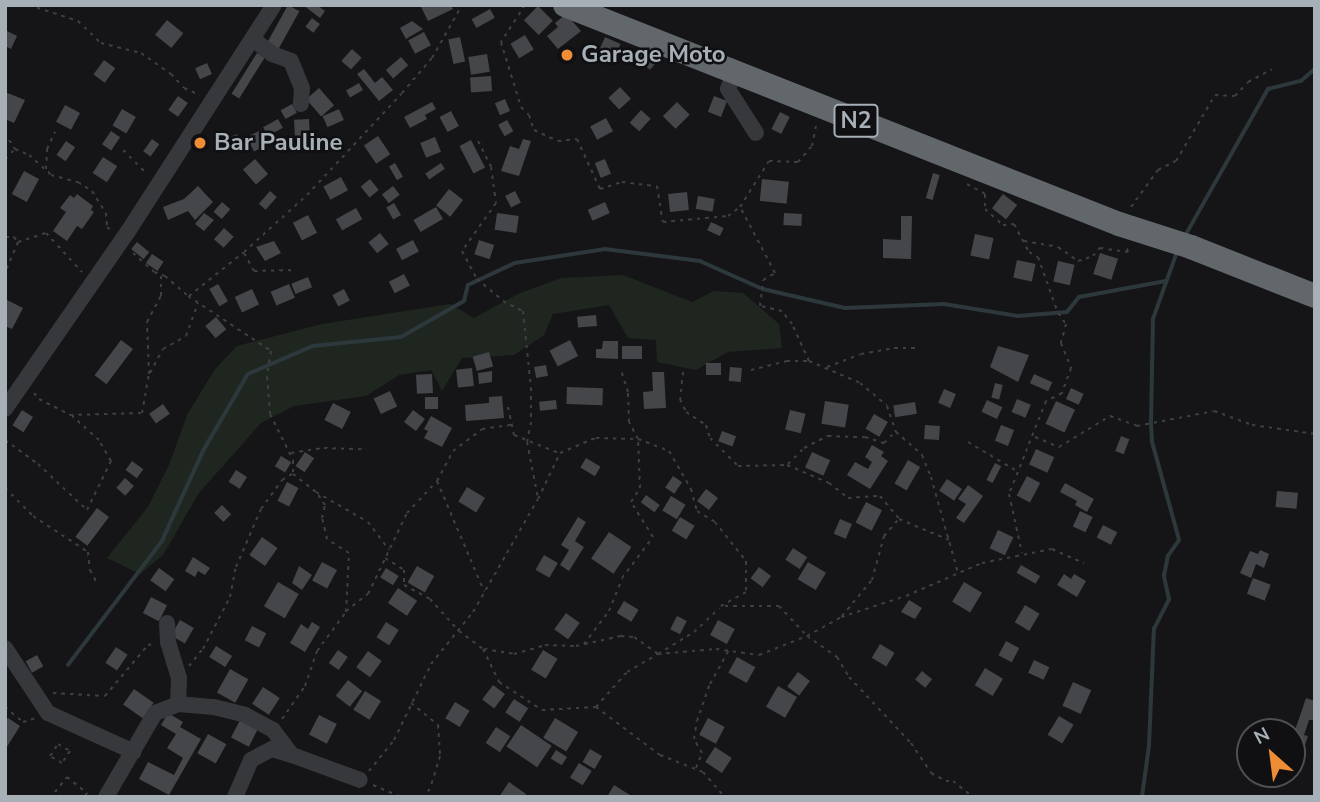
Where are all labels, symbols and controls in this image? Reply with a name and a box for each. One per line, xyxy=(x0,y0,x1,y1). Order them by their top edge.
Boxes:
place label: Garage Moto xyxy=(581,41,726,69)
marker: Garage Moto xyxy=(559,47,575,63)
road number: N2 xyxy=(833,102,879,140)
place label: Bar Pauline xyxy=(214,129,342,157)
marker: Bar Pauline xyxy=(192,135,208,151)
north arrow xyxy=(1236,718,1306,788)
text: N xyxy=(1250,721,1274,751)

